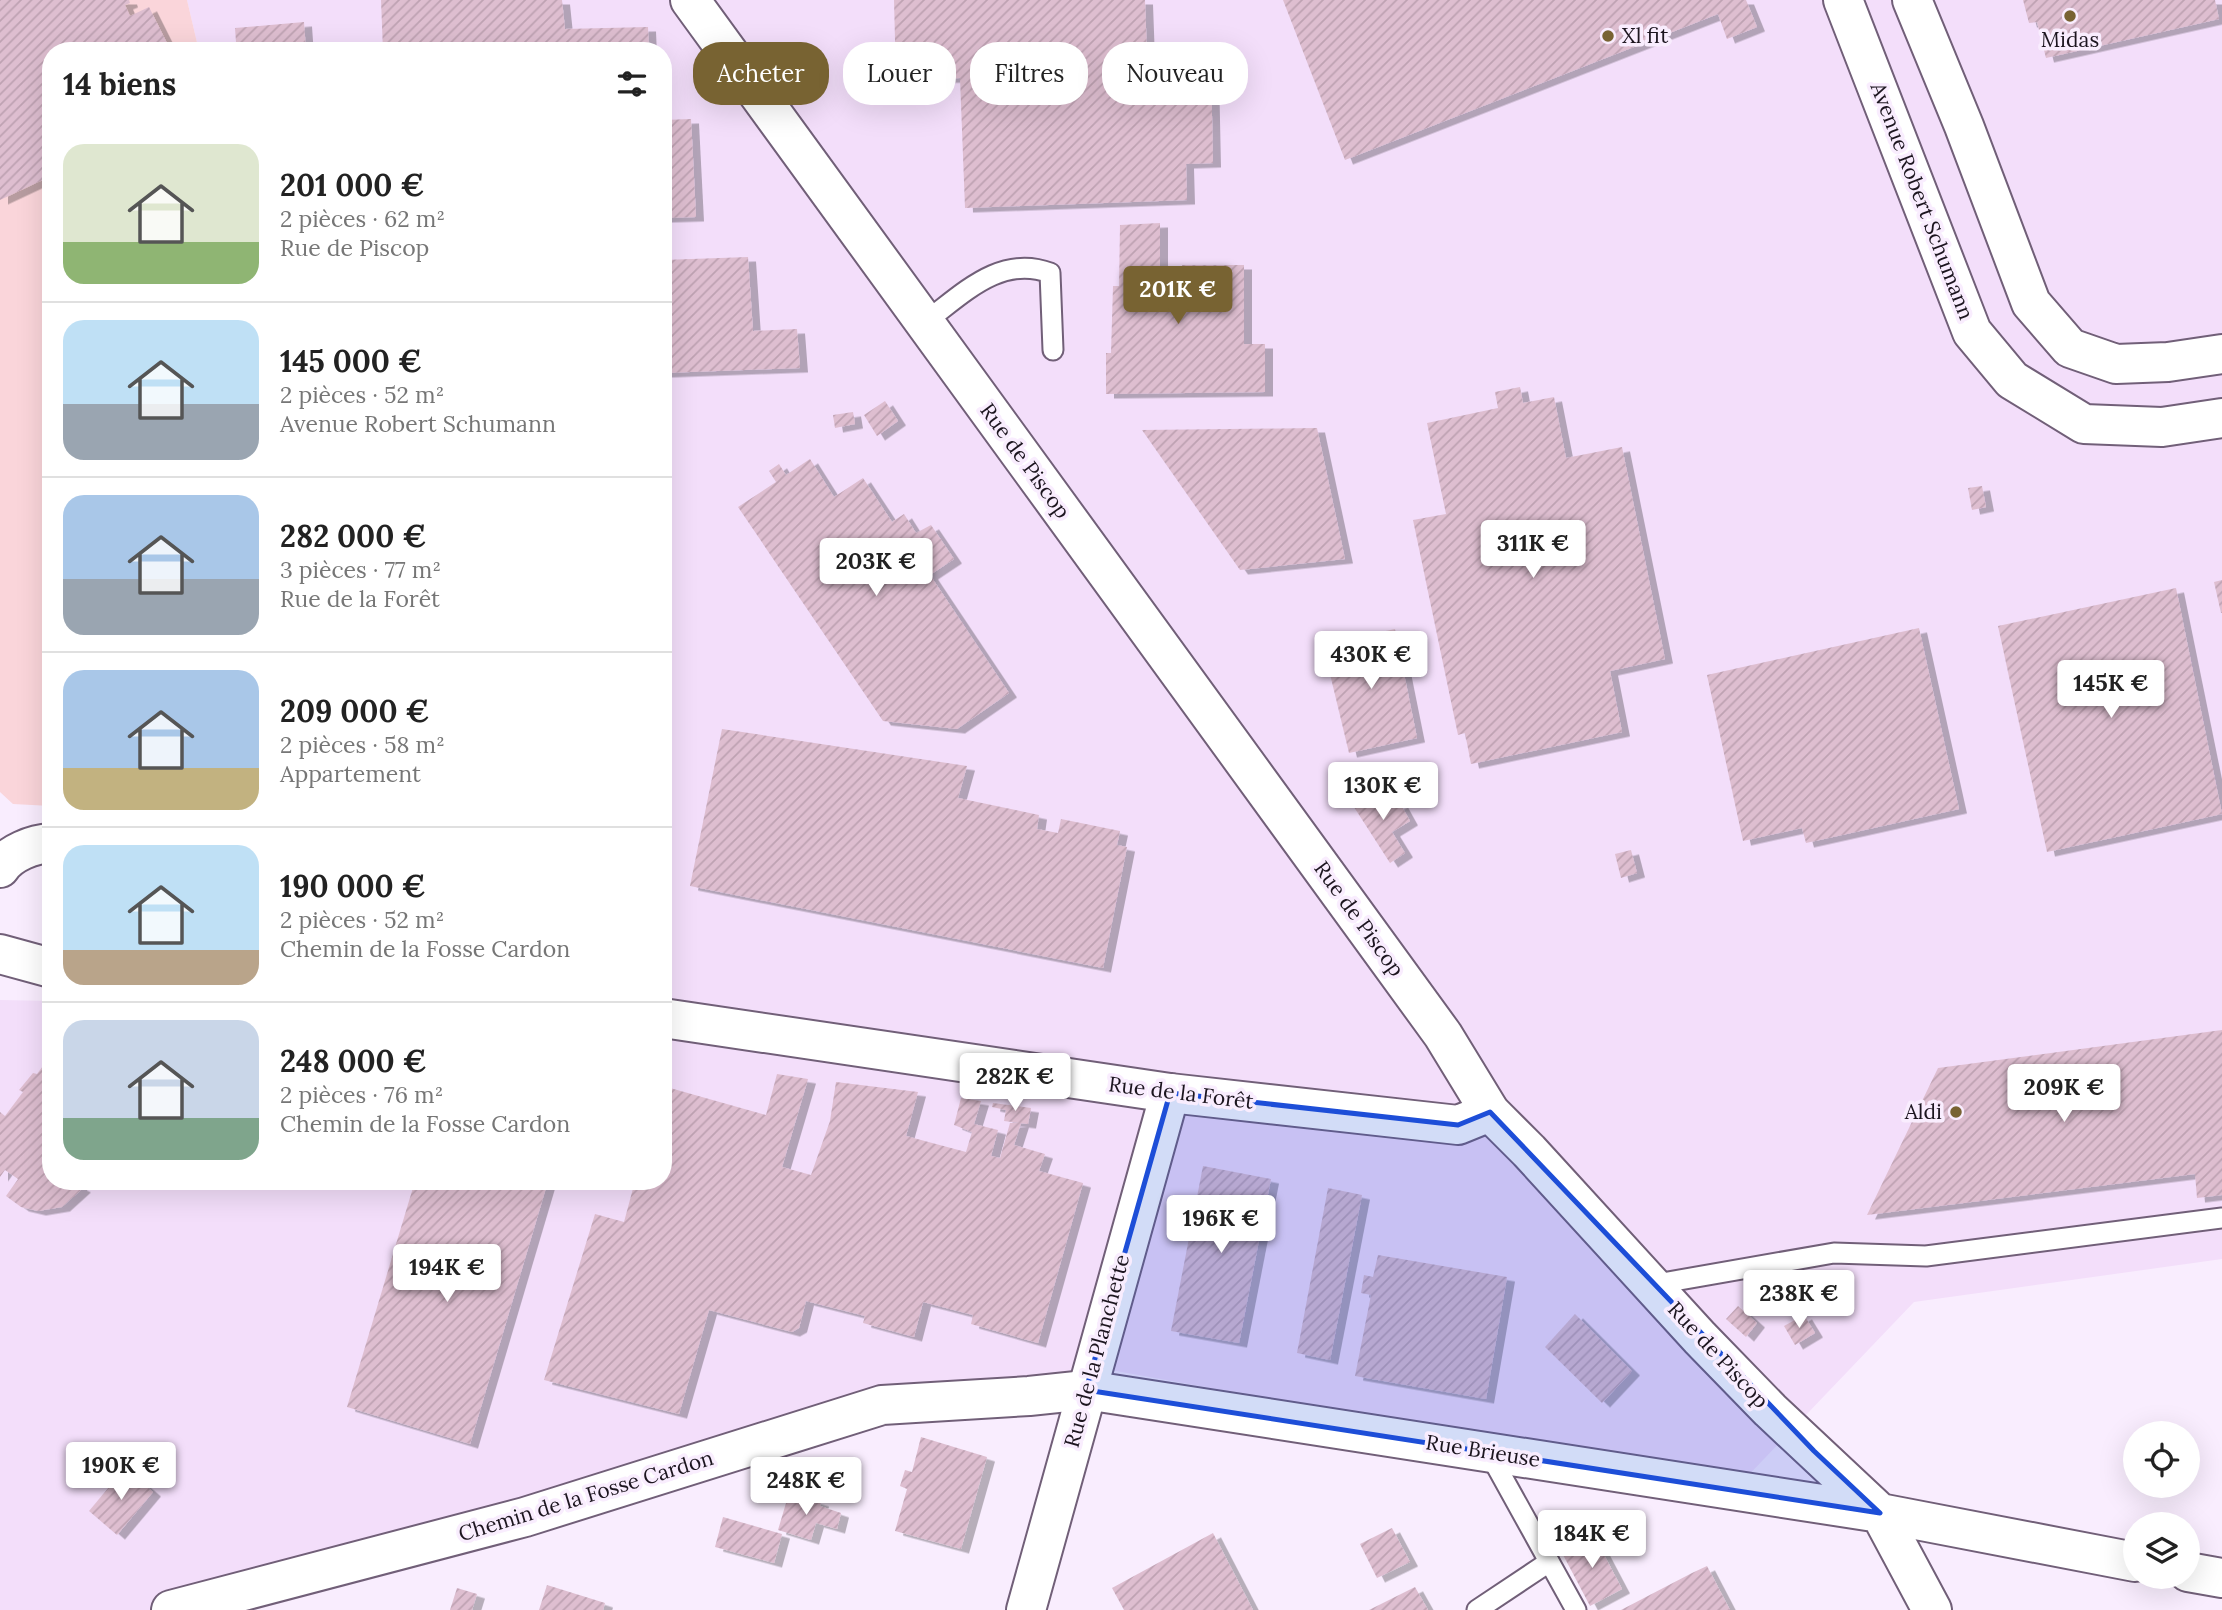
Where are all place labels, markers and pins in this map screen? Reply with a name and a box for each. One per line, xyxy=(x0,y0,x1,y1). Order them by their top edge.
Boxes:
marker: Midas xyxy=(2062,8,2078,24)
place label: Xl fit xyxy=(1622,22,1669,49)
place label: Midas xyxy=(2041,26,2099,53)
marker: Xl fit xyxy=(1600,28,1616,44)
pin: 201K € xyxy=(1121,266,1235,326)
pin: 311K € xyxy=(1476,520,1590,580)
pin: 203K € xyxy=(819,538,933,598)
pin: 430K € xyxy=(1314,632,1428,691)
pin: 145K € xyxy=(2054,660,2168,720)
pin: 130K € xyxy=(1326,762,1440,822)
pin: 282K € xyxy=(958,1054,1072,1113)
pin: 209K € xyxy=(2007,1064,2121,1124)
place label: Aldi xyxy=(1904,1098,1942,1125)
marker: Aldi xyxy=(1948,1104,1964,1120)
pin: 196K € xyxy=(1164,1196,1278,1255)
pin: 194K € xyxy=(390,1244,504,1304)
pin: 238K € xyxy=(1742,1270,1856,1330)
pin: 190K € xyxy=(64,1442,178,1502)
pin: 248K € xyxy=(749,1458,863,1517)
pin: 184K € xyxy=(1535,1510,1649,1570)

